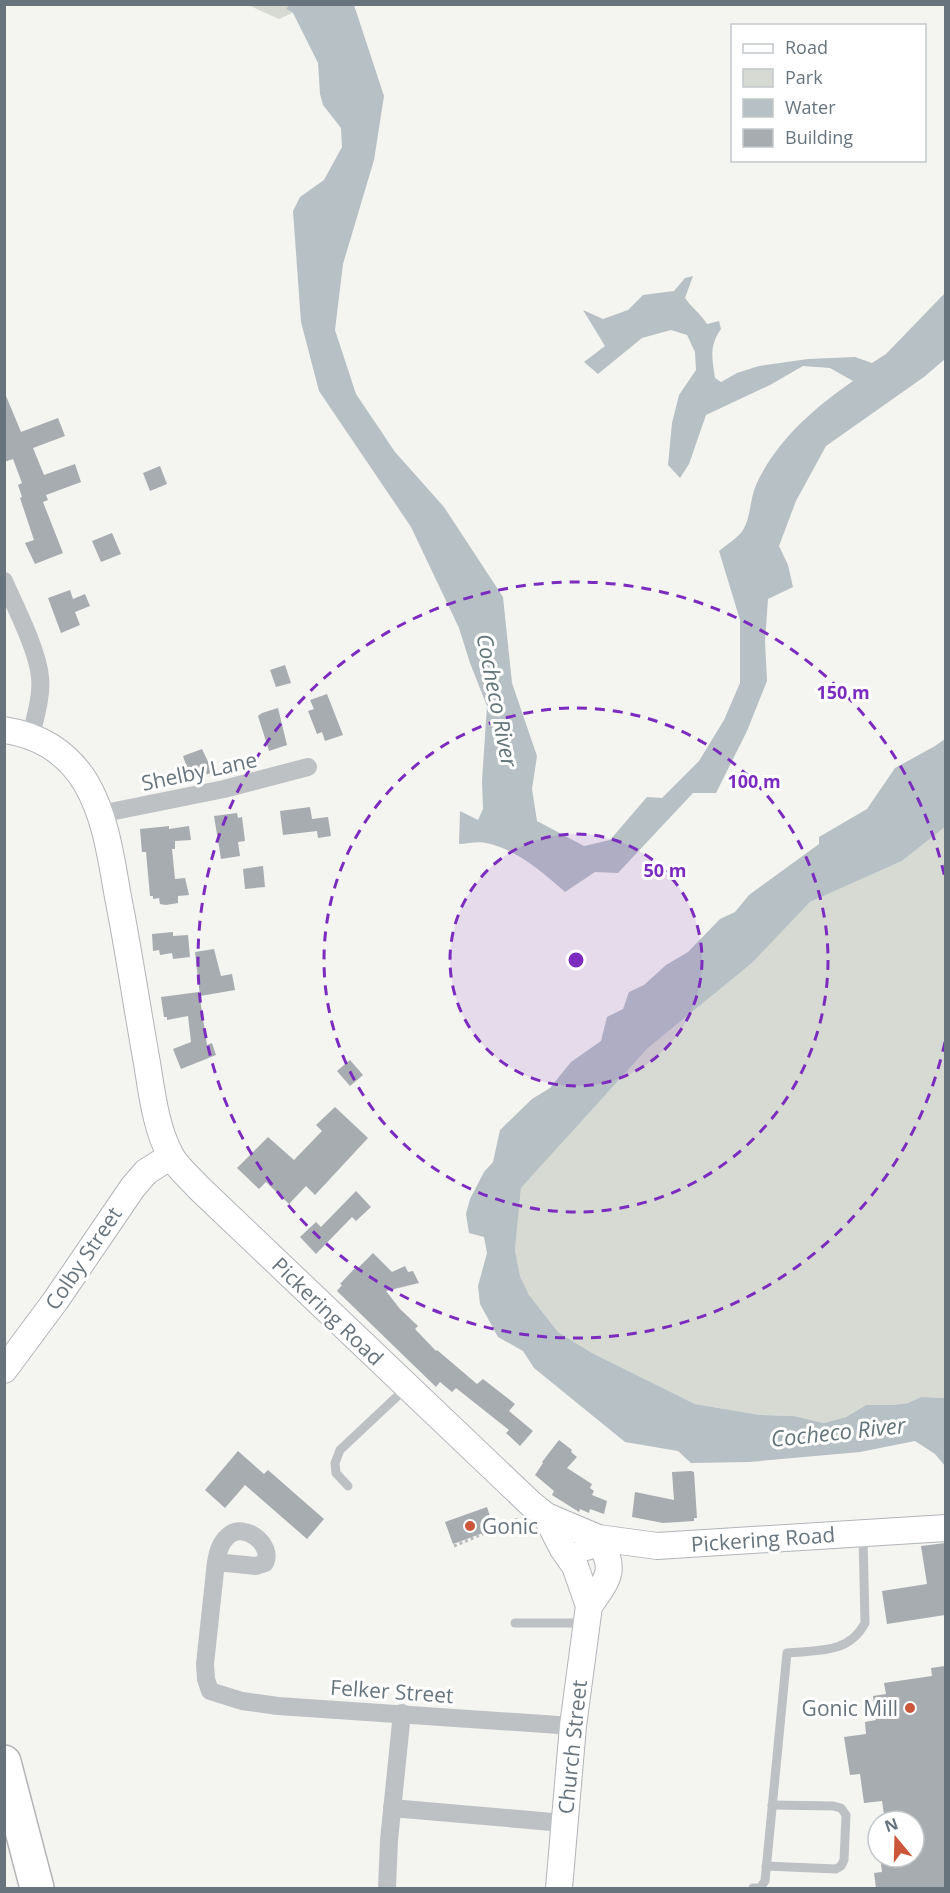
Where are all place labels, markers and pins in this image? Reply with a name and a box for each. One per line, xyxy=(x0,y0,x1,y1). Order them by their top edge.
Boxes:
centre of rings xyxy=(566,950,586,970)
place label: Gonic xyxy=(482,1512,538,1540)
marker: Gonic xyxy=(463,1519,477,1533)
place label: Gonic Mill xyxy=(802,1694,898,1722)
marker: Gonic Mill xyxy=(903,1701,917,1715)

